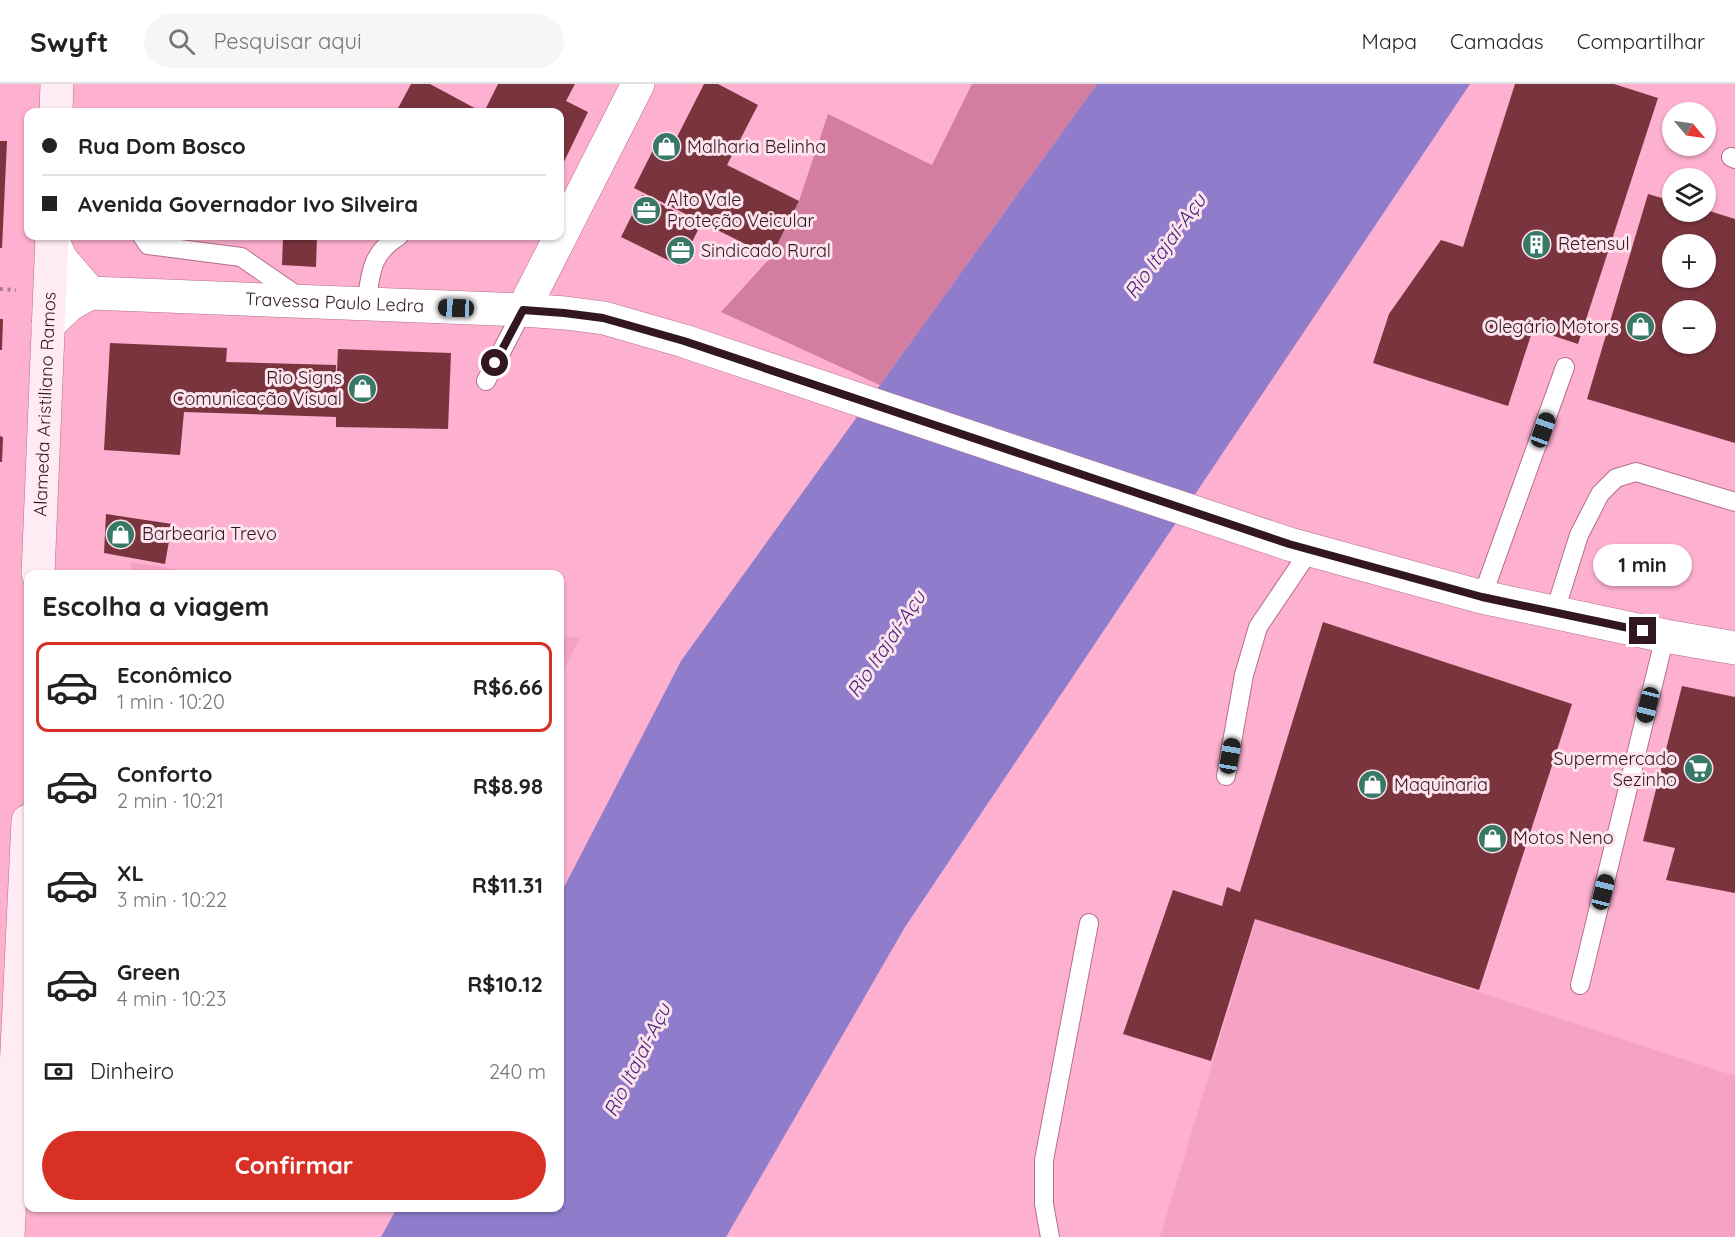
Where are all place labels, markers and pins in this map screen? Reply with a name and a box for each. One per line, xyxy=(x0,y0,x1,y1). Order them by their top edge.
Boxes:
shop icon: Malharia Belinha xyxy=(650,131,682,163)
place label: Malharia Belinha xyxy=(687,135,826,158)
place label: Alto Vale Proteção Veicular xyxy=(667,188,815,232)
office icon: Alto Vale Proteção Veicular xyxy=(630,194,662,226)
building icon: Retensul xyxy=(1521,228,1553,260)
place label: Retensul xyxy=(1558,232,1630,255)
office icon: Sindicado Rural xyxy=(664,235,696,267)
place label: Sindicado Rural xyxy=(701,239,831,262)
shop icon: Olegário Motors xyxy=(1624,311,1656,343)
place label: Olegário Motors xyxy=(1485,315,1619,338)
place label: Rio Signs Comunicação Visual xyxy=(173,366,342,410)
shop icon: Rio Signs Comunicação Visual xyxy=(347,372,379,404)
shop icon: Barbearia Trevo xyxy=(105,518,137,550)
place label: Barbearia Trevo xyxy=(142,522,277,545)
place label: Supermercado Sezinho xyxy=(1554,747,1677,791)
supermarket icon: Supermercado Sezinho xyxy=(1682,753,1714,785)
shop icon: Maquinaria xyxy=(1357,769,1389,801)
place label: Maquinaria xyxy=(1394,773,1488,796)
shop icon: Motos Neno xyxy=(1476,822,1508,854)
place label: Motos Neno xyxy=(1513,826,1614,849)

